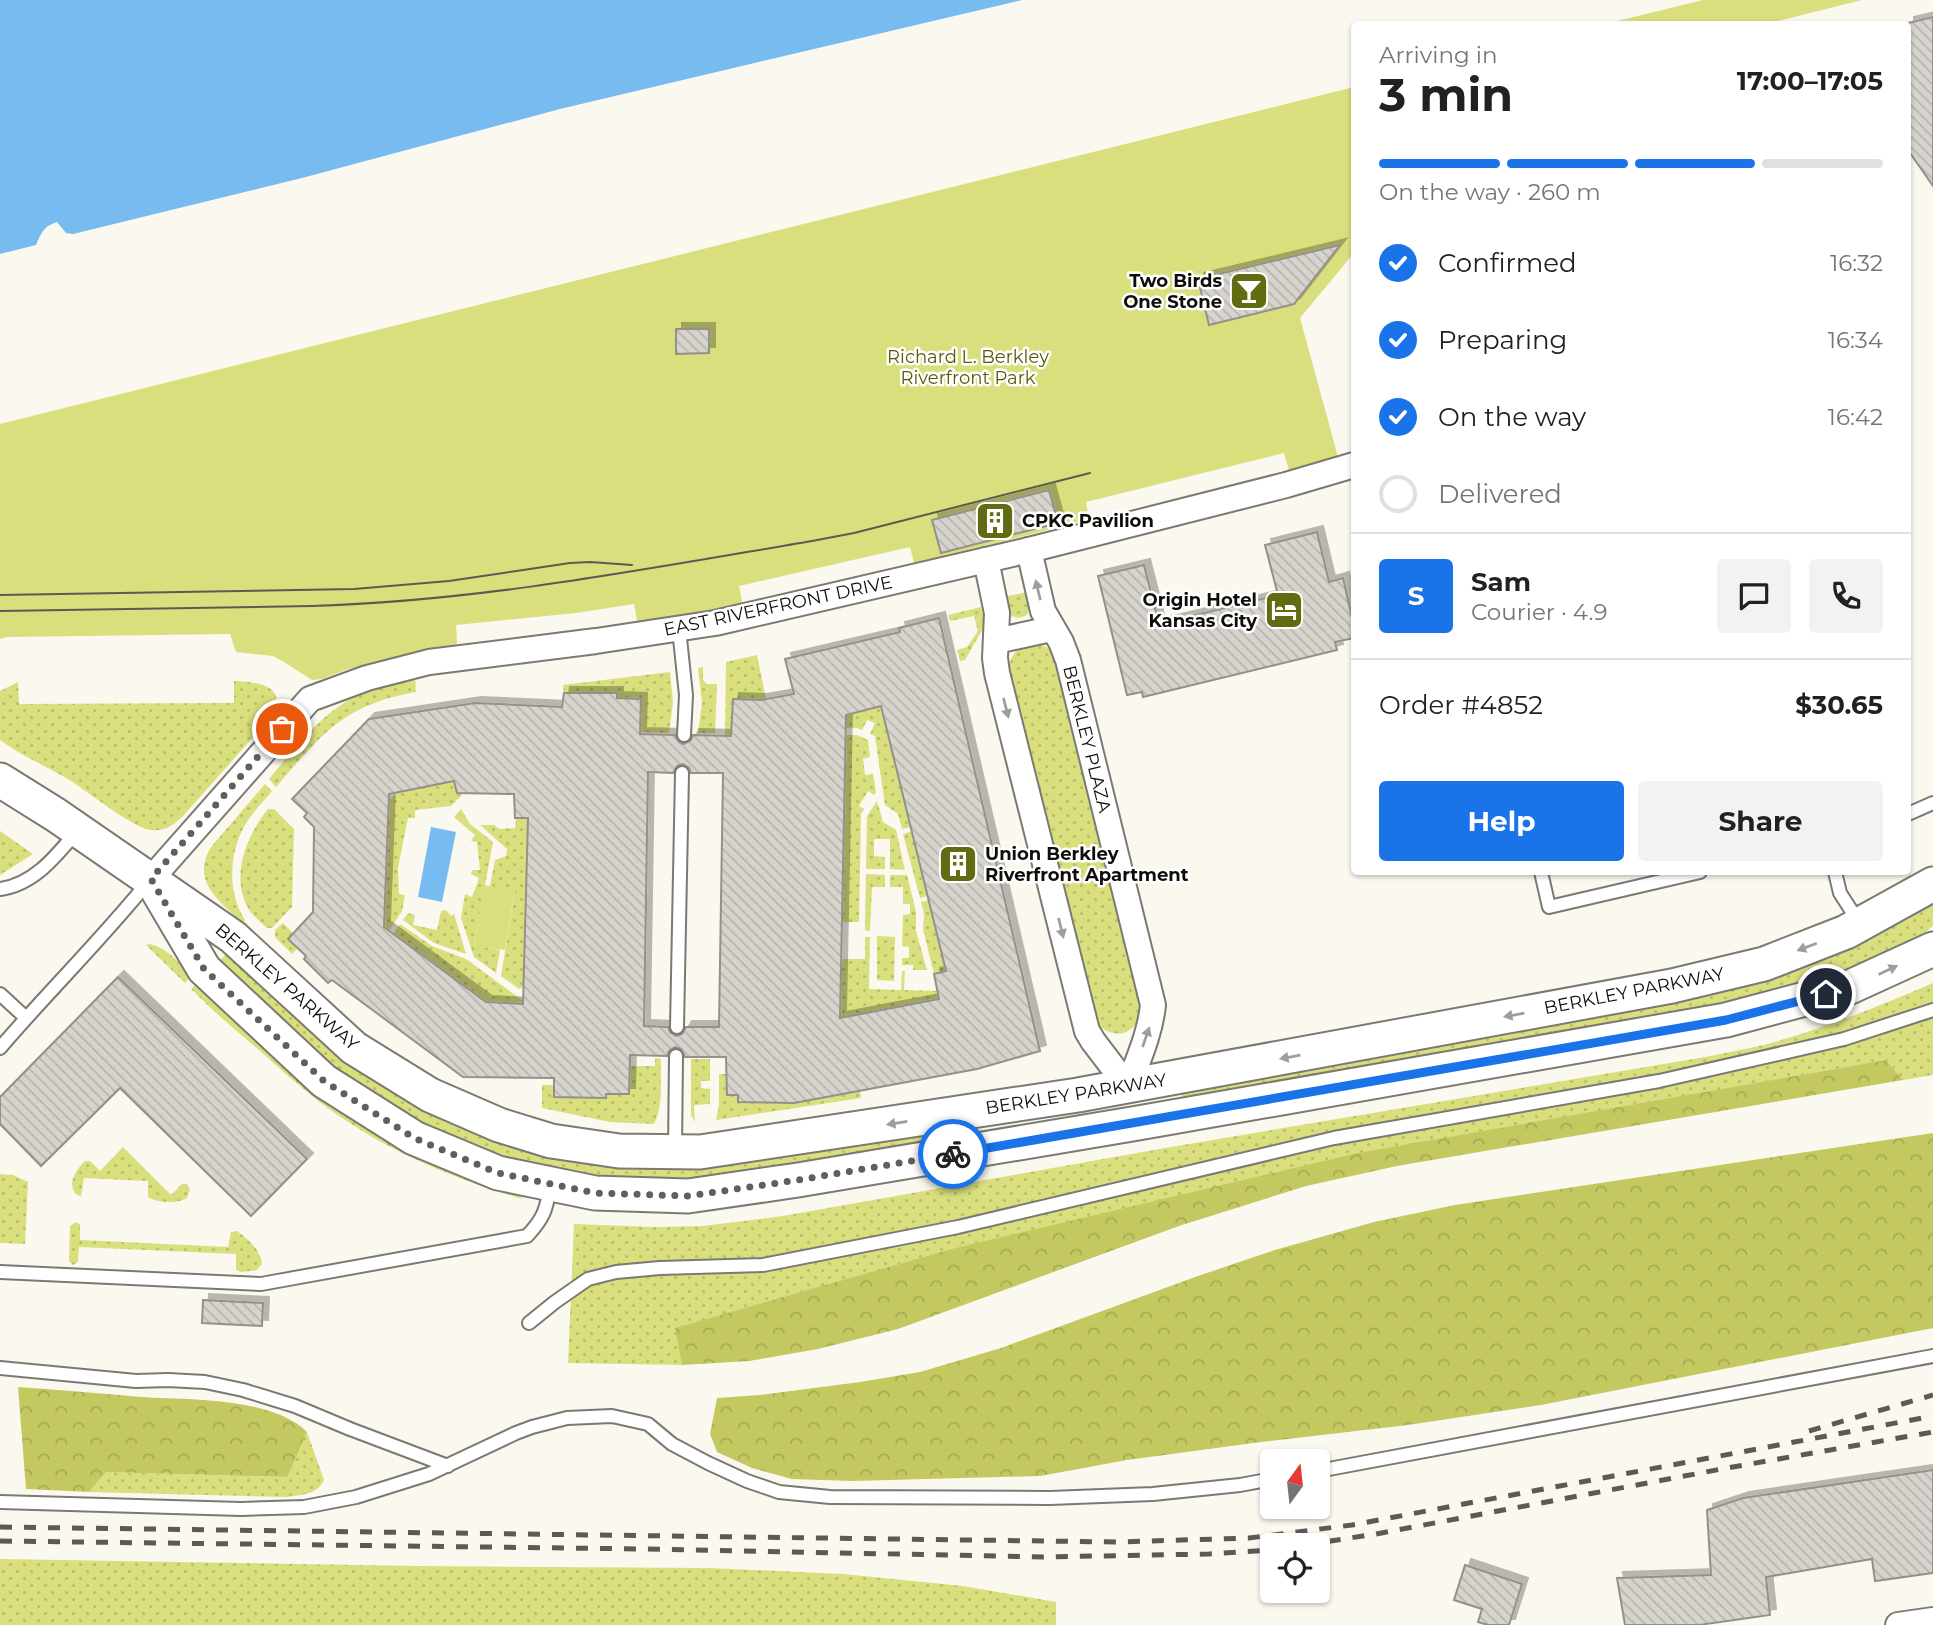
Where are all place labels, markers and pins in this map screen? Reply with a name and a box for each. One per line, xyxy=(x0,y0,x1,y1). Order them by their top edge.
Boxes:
place label: Two Birds One Stone xyxy=(1123,270,1222,313)
bar icon: Two Birds One Stone xyxy=(1228,270,1270,312)
building icon: CPKC Pavilion xyxy=(974,500,1016,542)
place label: CPKC Pavilion xyxy=(1022,510,1154,532)
place label: Origin Hotel Kansas City xyxy=(1143,589,1257,632)
hotel icon: Origin Hotel Kansas City xyxy=(1263,589,1305,631)
pin xyxy=(252,699,312,759)
building icon: Union Berkley Riverfront Apartment xyxy=(937,843,979,885)
place label: Union Berkley Riverfront Apartment xyxy=(985,843,1189,886)
pin xyxy=(1796,964,1856,1024)

